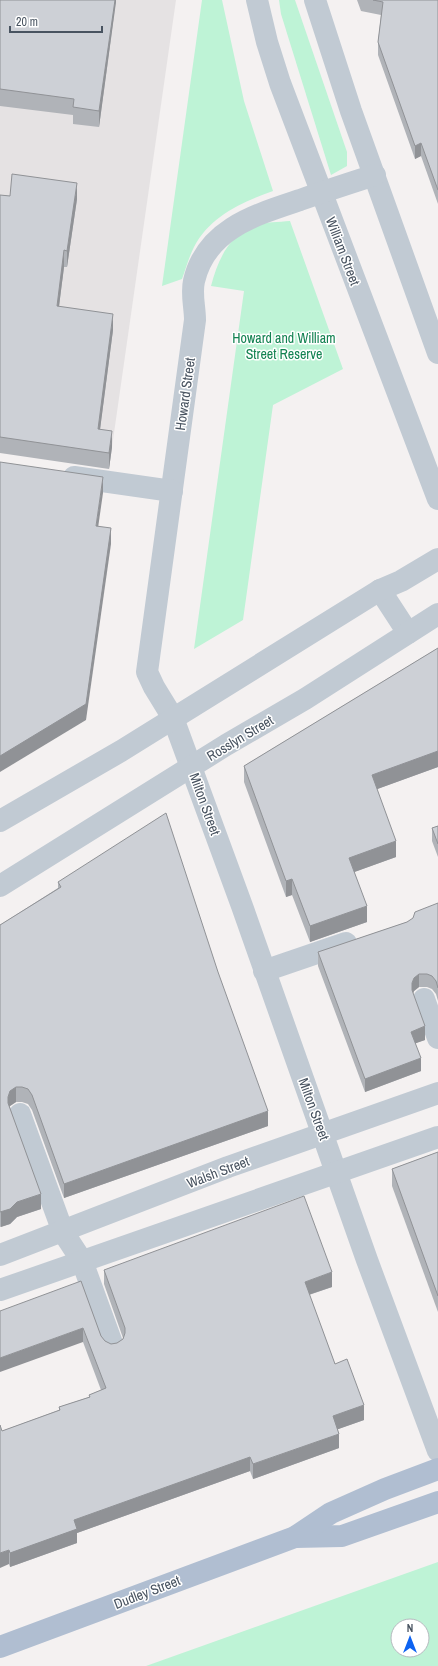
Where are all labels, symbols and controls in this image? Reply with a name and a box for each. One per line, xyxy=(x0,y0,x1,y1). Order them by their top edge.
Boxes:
scale bar xyxy=(10,8,102,34)
text: 20 m xyxy=(16,14,38,30)
street label: William Street xyxy=(322,214,364,288)
park label: Howard and William Street Reserve xyxy=(232,329,336,363)
street label: Howard Street xyxy=(171,356,199,432)
street label: Rosslyn Street xyxy=(203,711,277,765)
street label: Milton Street xyxy=(185,770,225,838)
street label: Milton Street xyxy=(294,1075,334,1143)
street label: Walsh Street xyxy=(184,1152,252,1192)
street label: Dudley Street xyxy=(111,1571,183,1613)
north arrow xyxy=(390,1618,430,1658)
text: N xyxy=(407,1621,413,1635)

